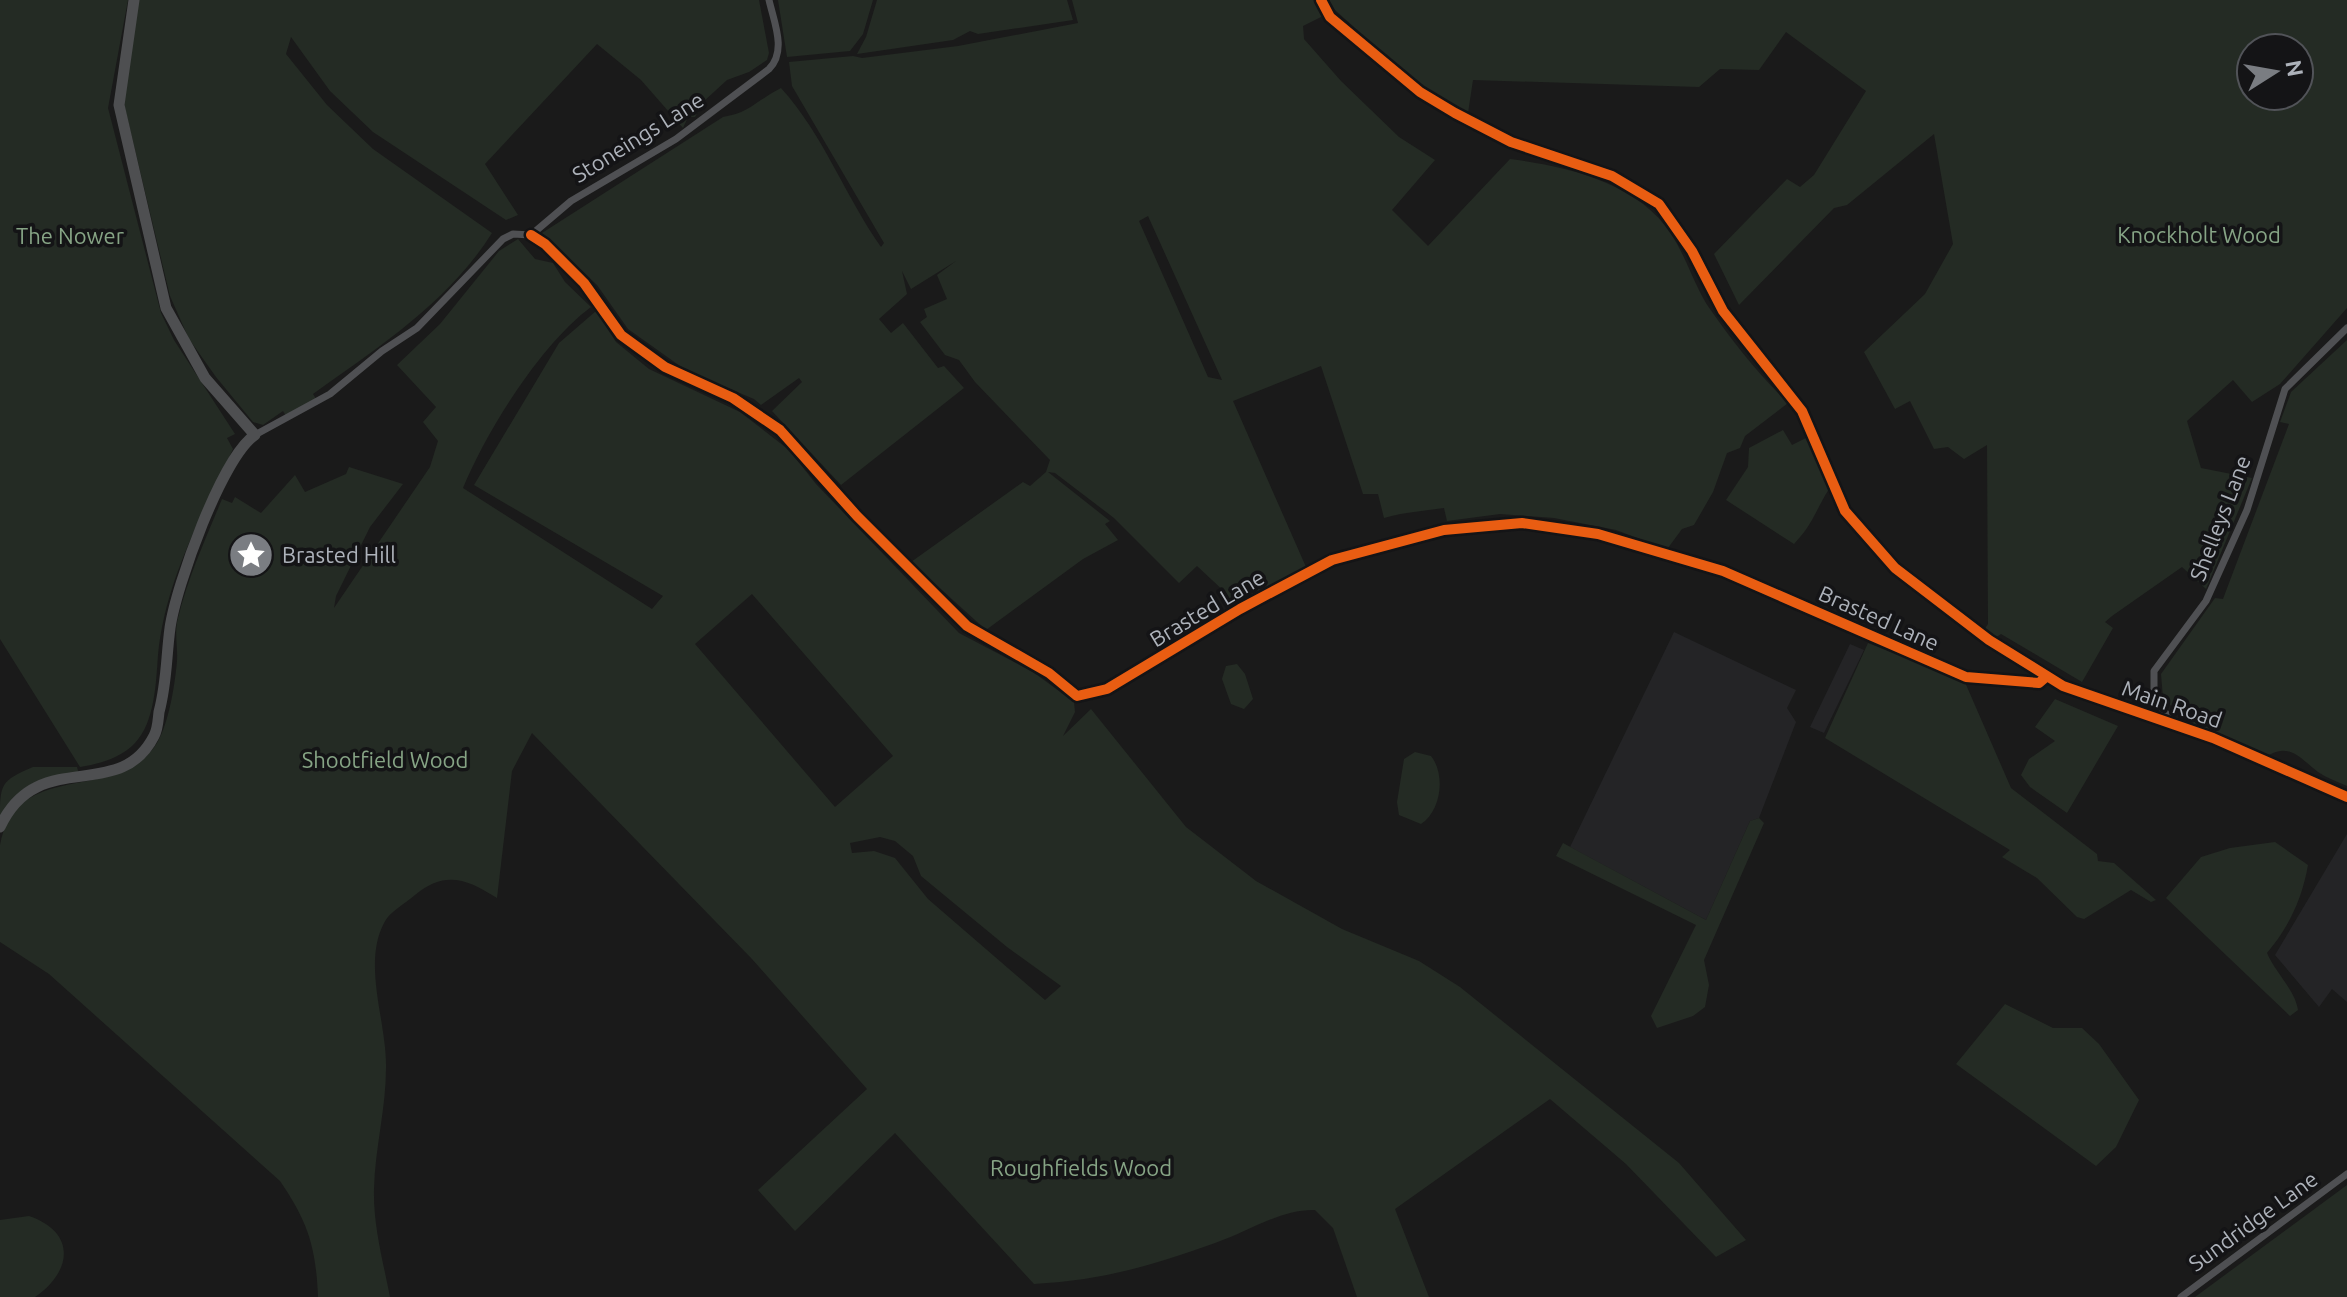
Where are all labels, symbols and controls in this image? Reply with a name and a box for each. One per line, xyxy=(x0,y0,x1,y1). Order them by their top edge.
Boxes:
north arrow xyxy=(2235,32,2315,112)
text: N xyxy=(2281,58,2309,79)
street label: Stoneings Lane xyxy=(567,86,708,187)
park label: Knockholt Wood xyxy=(2117,222,2281,247)
park label: The Nower xyxy=(16,223,125,248)
street label: Shelleys Lane xyxy=(2184,452,2255,584)
place icon: Brasted Hill xyxy=(227,531,275,579)
place label: Brasted Hill xyxy=(282,542,396,567)
street label: Brasted Lane xyxy=(1145,564,1268,652)
street label: Brasted Lane xyxy=(1815,580,1943,655)
street label: Main Road xyxy=(2119,675,2225,732)
park label: Shootfield Wood xyxy=(302,747,468,772)
park label: Roughfields Wood xyxy=(990,1155,1172,1180)
street label: Sundridge Lane xyxy=(2183,1165,2322,1276)

